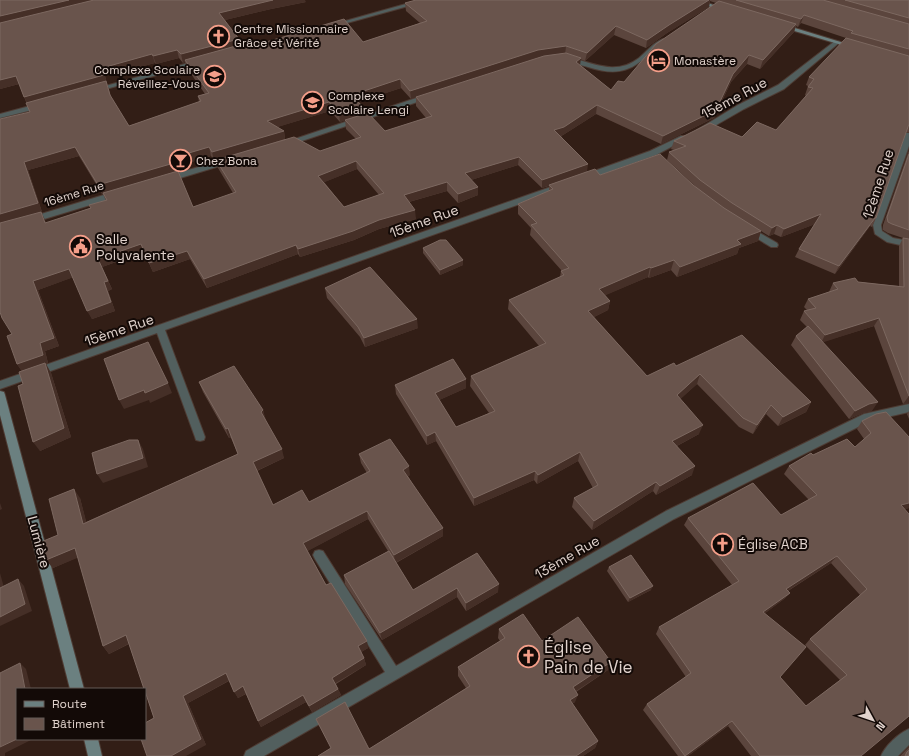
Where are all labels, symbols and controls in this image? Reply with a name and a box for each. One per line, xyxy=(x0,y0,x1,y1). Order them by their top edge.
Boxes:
place label: Centre Missionnaire Grâce et Vérité xyxy=(234,21,348,51)
church icon: Centre Missionnaire Grâce et Vérité xyxy=(205,23,231,49)
hotel icon: Monastère xyxy=(646,48,672,74)
place label: Monastère xyxy=(674,53,736,69)
place label: Complexe Scolaire Réveillez-Vous xyxy=(94,62,200,92)
school or university icon: Complexe Scolaire Réveillez-Vous xyxy=(202,64,228,90)
street label: 15ème Rue xyxy=(698,73,770,123)
place label: Complexe Scolaire Lengi xyxy=(328,88,409,118)
school or university icon: Complexe Scolaire Lengi xyxy=(299,90,325,116)
street label: 12ème Rue xyxy=(858,147,898,221)
bar icon: Chez Bona xyxy=(167,148,193,174)
place label: Chez Bona xyxy=(196,153,257,169)
street label: 16ème Rue xyxy=(42,177,106,211)
street label: 15ème Rue xyxy=(387,200,461,242)
place label: Salle Polyvalente xyxy=(96,230,175,264)
public building icon: Salle Polyvalente xyxy=(68,234,94,260)
street label: 15ème Rue xyxy=(82,310,156,350)
street label: Lumière xyxy=(23,514,55,570)
street label: 13ème Rue xyxy=(531,531,603,583)
church icon: Église ACB xyxy=(709,531,735,557)
place label: Église ACB xyxy=(738,535,808,553)
place label: Église Pain de Vie xyxy=(544,636,633,678)
church icon: Église Pain de Vie xyxy=(515,644,541,670)
legend xyxy=(16,688,146,740)
text: Route xyxy=(52,696,87,712)
north arrow xyxy=(853,700,893,740)
text: Bâtiment xyxy=(52,716,105,732)
text: N xyxy=(873,719,888,734)

